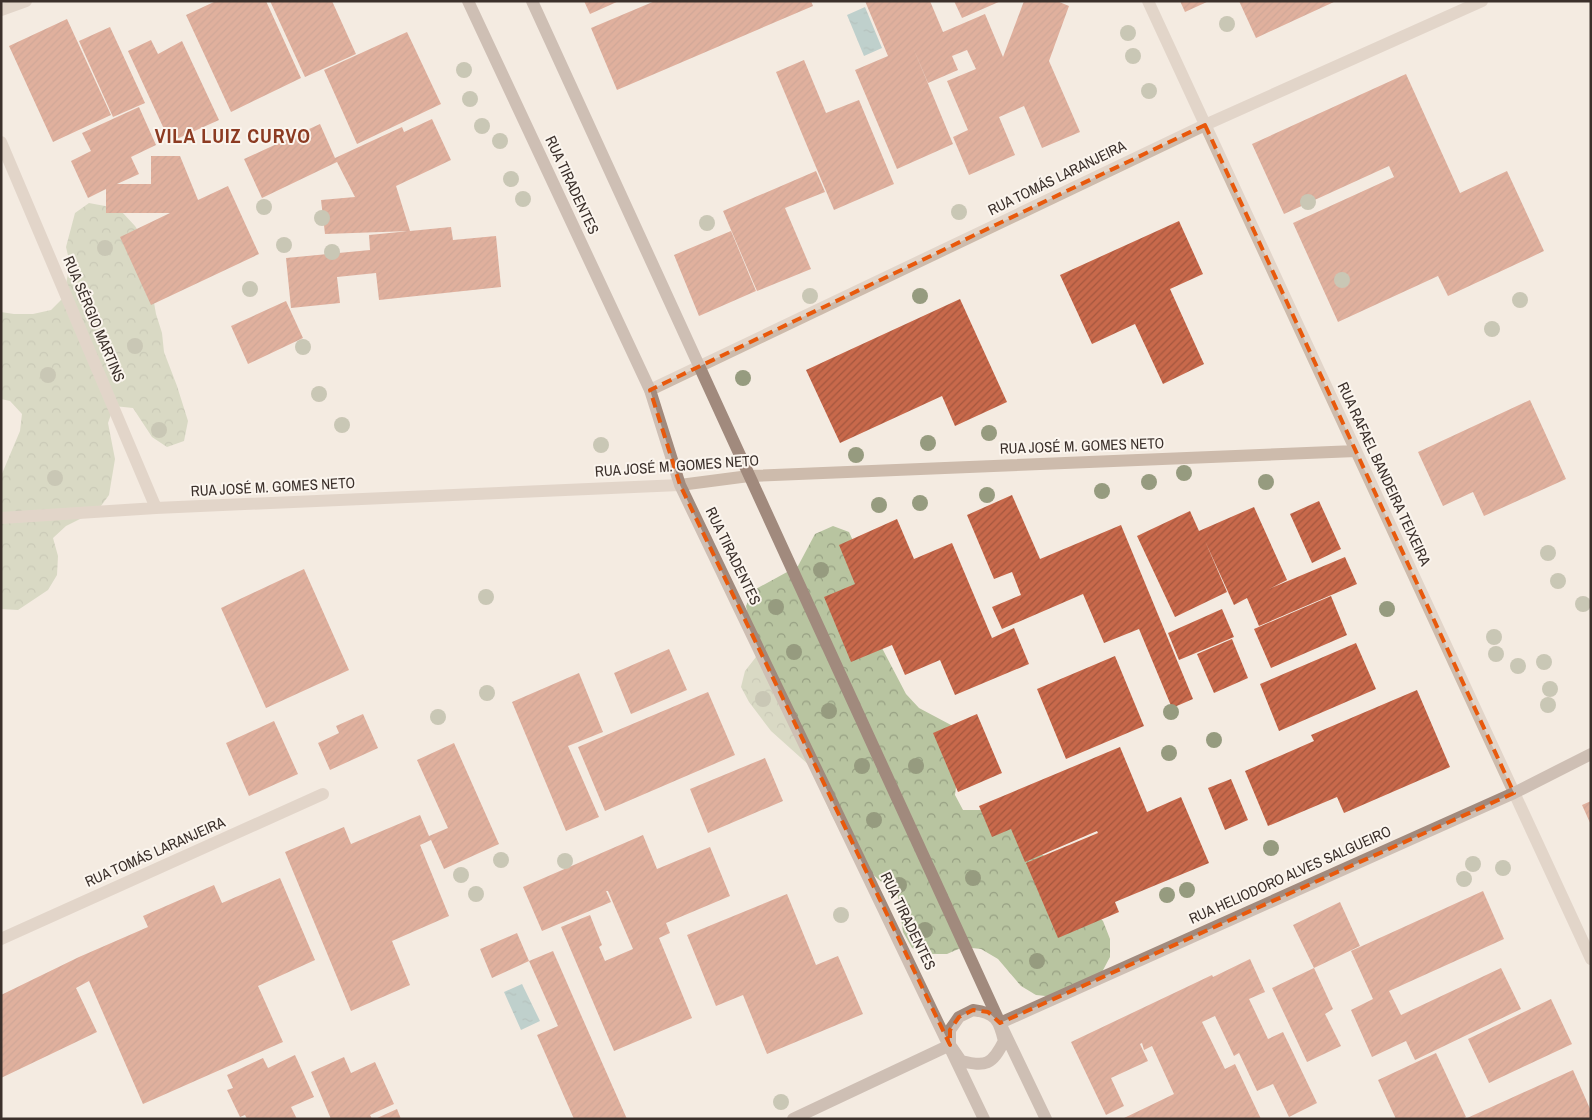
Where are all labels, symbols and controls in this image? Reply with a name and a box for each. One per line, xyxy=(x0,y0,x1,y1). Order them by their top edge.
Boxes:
district label: VILA LUIZ CURVO xyxy=(155,122,311,149)
street label: RUA TIRADENTES xyxy=(540,132,604,237)
street label: RUA TOMÁS LARANJEIRA xyxy=(984,135,1130,220)
street label: RUA SÉRGIO MARTINS xyxy=(58,253,131,385)
street label: RUA RAFAEL BANDEIRA TEIXEIRA xyxy=(1333,379,1437,570)
street label: RUA JOSÉ M. GOMES NETO xyxy=(999,432,1165,459)
street label: RUA JOSÉ M. GOMES NETO xyxy=(594,449,760,482)
street label: RUA JOSÉ M. GOMES NETO xyxy=(190,472,356,501)
street label: RUA TIRADENTES xyxy=(701,503,766,608)
street label: RUA TOMÁS LARANJEIRA xyxy=(81,811,229,892)
street label: RUA HELIODORO ALVES SALGUEIRO xyxy=(1185,820,1394,929)
street label: RUA TIRADENTES xyxy=(876,868,941,973)

